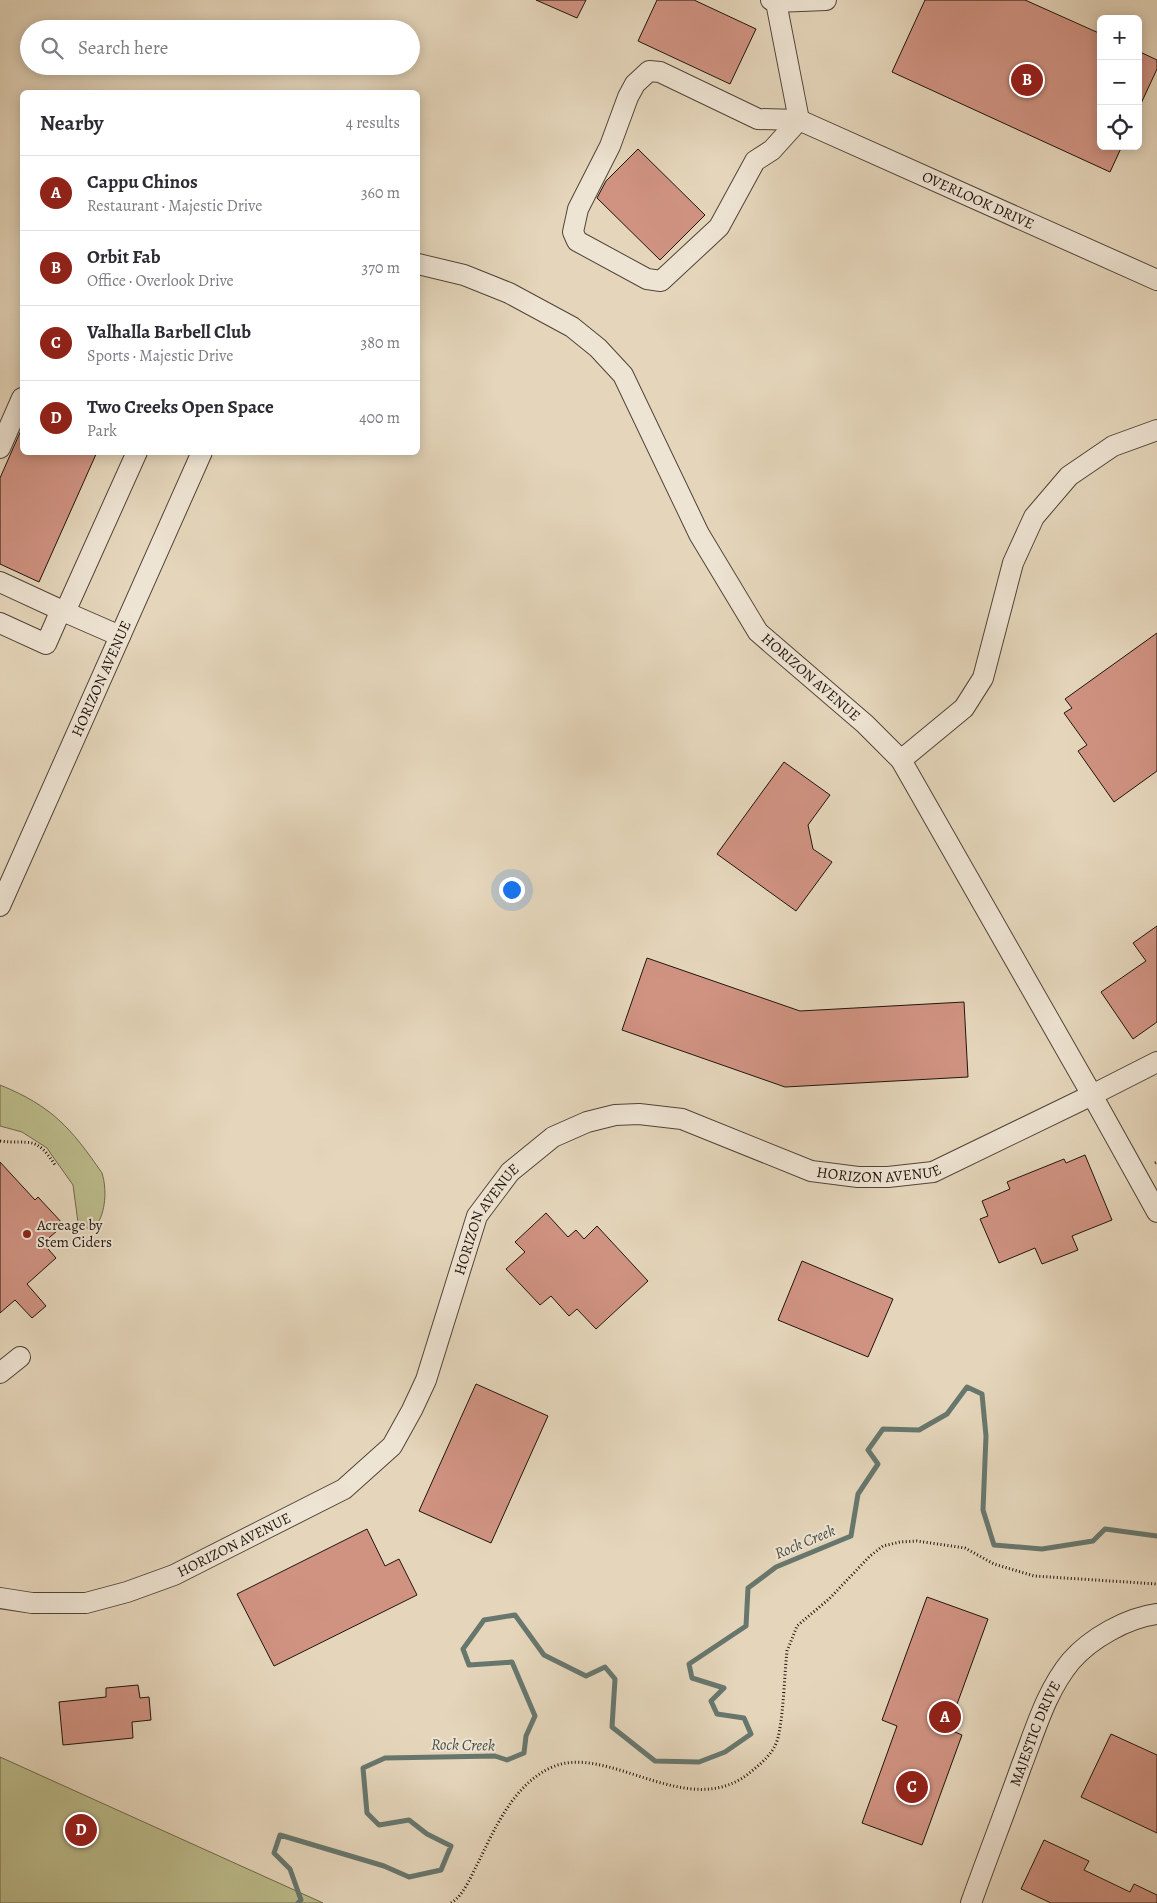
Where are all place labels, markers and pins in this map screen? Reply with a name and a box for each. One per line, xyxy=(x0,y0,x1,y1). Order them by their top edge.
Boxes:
pin: B xyxy=(1011,61,1043,99)
place label: Acreage by Stem Ciders xyxy=(36,1215,112,1252)
marker: Acreage by Stem Ciders xyxy=(21,1228,33,1240)
pin: A xyxy=(929,1698,961,1736)
pin: C xyxy=(896,1768,928,1806)
pin: D xyxy=(65,1811,97,1849)

